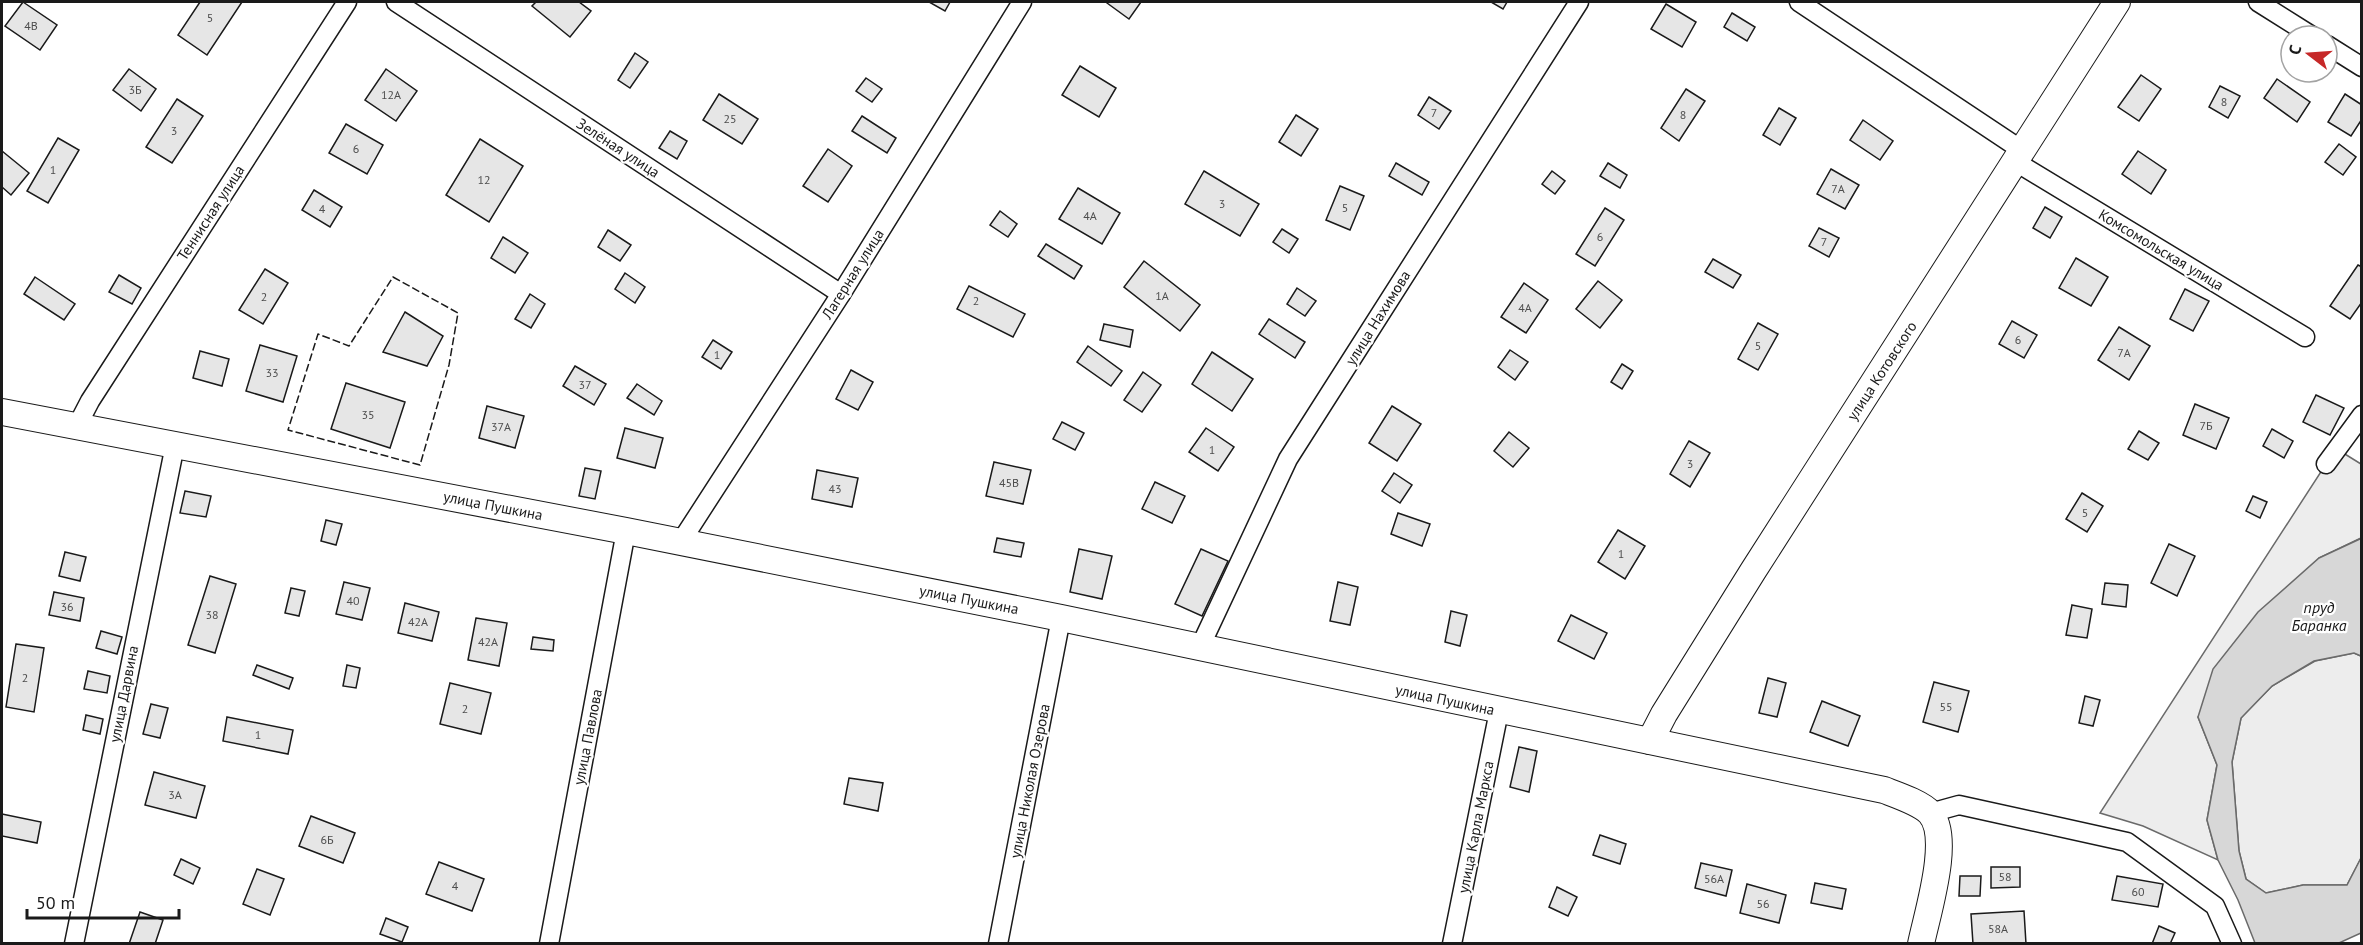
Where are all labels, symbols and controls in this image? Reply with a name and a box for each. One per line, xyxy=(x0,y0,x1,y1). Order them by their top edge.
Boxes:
house number: 5 xyxy=(207,10,213,25)
house number: 4В xyxy=(24,18,38,33)
north arrow xyxy=(2279,24,2339,84)
text: С xyxy=(2284,42,2306,57)
house number: 3Б xyxy=(128,82,142,97)
house number: 12А xyxy=(381,87,401,102)
house number: 8 xyxy=(2221,94,2227,109)
house number: 7 xyxy=(1431,105,1437,120)
house number: 8 xyxy=(1680,107,1686,122)
house number: 25 xyxy=(723,111,737,126)
street label: Зелёная улица xyxy=(573,114,663,182)
house number: 3 xyxy=(171,123,177,138)
house number: 6 xyxy=(353,141,359,156)
street label: Теннисная улица xyxy=(173,161,249,264)
house number: 1 xyxy=(50,162,56,177)
house number: 12 xyxy=(477,172,491,187)
house number: 7А xyxy=(1831,181,1845,196)
house number: 3 xyxy=(1219,196,1225,211)
house number: 5 xyxy=(1342,200,1348,215)
house number: 4 xyxy=(319,201,326,216)
street label: Комсомольская улица xyxy=(2095,205,2227,295)
house number: 4А xyxy=(1083,208,1097,223)
street label: Лагерная улица xyxy=(817,225,888,323)
house number: 6 xyxy=(1597,229,1603,244)
house number: 7 xyxy=(1821,234,1827,249)
street label: улица Нахимова xyxy=(1341,267,1414,369)
house number: 1А xyxy=(1155,288,1169,303)
house number: 2 xyxy=(261,289,267,304)
house number: 2 xyxy=(973,293,979,308)
house number: 4А xyxy=(1518,300,1532,315)
street label: улица Котовского xyxy=(1842,318,1921,424)
house number: 6 xyxy=(2015,332,2021,347)
house number: 5 xyxy=(1755,338,1761,353)
house number: 7А xyxy=(2117,345,2131,360)
house number: 1 xyxy=(714,347,720,362)
house number: 33 xyxy=(265,365,279,380)
house number: 37 xyxy=(578,377,592,392)
house number: 35 xyxy=(361,407,375,422)
house number: 7Б xyxy=(2199,418,2213,433)
house number: 37А xyxy=(491,419,511,434)
house number: 1 xyxy=(1209,442,1215,457)
house number: 3 xyxy=(1687,456,1693,471)
house number: 45В xyxy=(999,475,1019,490)
house number: 43 xyxy=(828,481,842,496)
street label: улица Пушкина xyxy=(442,487,544,524)
house number: 5 xyxy=(2082,505,2088,520)
house number: 1 xyxy=(1618,546,1624,561)
street label: улица Пушкина xyxy=(918,581,1020,618)
house number: 40 xyxy=(346,593,360,608)
water label: пруд Баранка xyxy=(2291,597,2347,635)
house number: 36 xyxy=(60,599,74,614)
house number: 38 xyxy=(205,607,219,622)
house number: 42А xyxy=(408,614,428,629)
house number: 42А xyxy=(478,634,498,649)
street label: улица Дарвина xyxy=(105,644,142,744)
house number: 2 xyxy=(22,670,28,685)
street label: улица Пушкина xyxy=(1394,680,1496,719)
street label: улица Павлова xyxy=(569,687,606,787)
house number: 55 xyxy=(1939,699,1953,714)
house number: 2 xyxy=(462,701,468,716)
street label: улица Николая Озерова xyxy=(1005,702,1054,860)
house number: 1 xyxy=(255,727,261,742)
street label: улица Карла Маркса xyxy=(1453,759,1498,895)
house number: 3А xyxy=(168,787,182,802)
house number: 6Б xyxy=(320,832,334,847)
house number: 58 xyxy=(1998,869,2012,884)
house number: 56А xyxy=(1704,871,1724,886)
house number: 4 xyxy=(452,878,459,893)
scale bar xyxy=(27,882,178,920)
house number: 60 xyxy=(2131,884,2145,899)
text: 50 m xyxy=(36,891,75,914)
house number: 56 xyxy=(1756,896,1770,911)
house number: 58А xyxy=(1988,921,2008,936)

